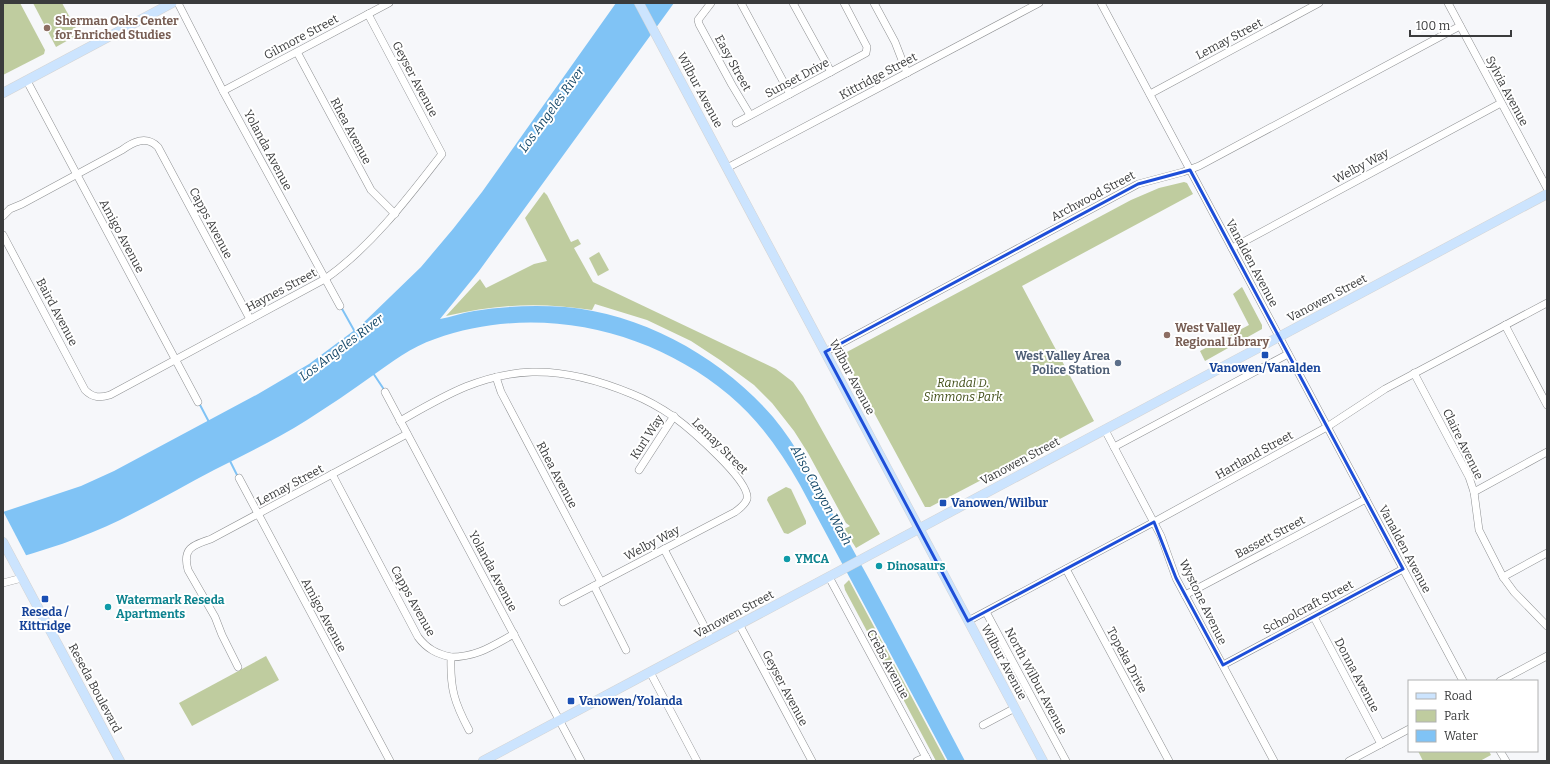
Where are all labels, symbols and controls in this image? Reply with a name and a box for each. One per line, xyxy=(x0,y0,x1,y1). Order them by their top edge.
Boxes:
street label: Gilmore Street xyxy=(261,11,341,62)
scale bar xyxy=(1410,12,1511,38)
place label: Sherman Oaks Center for Enriched Studies xyxy=(55,14,179,42)
street label: Lemay Street xyxy=(1193,15,1265,62)
text: 100 m xyxy=(1416,19,1451,33)
marker: Sherman Oaks Center for Enriched Studies xyxy=(42,23,52,33)
street label: Easy Street xyxy=(712,33,754,94)
street label: Geyser Avenue xyxy=(389,39,441,119)
street label: Kittridge Street xyxy=(837,49,920,102)
street label: Wilbur Avenue xyxy=(674,50,726,130)
street label: Sylvia Avenue xyxy=(1483,54,1531,128)
street label: Sunset Drive xyxy=(763,55,831,101)
water label: Los Angeles River xyxy=(516,63,588,155)
street label: Rhea Avenue xyxy=(328,95,374,167)
street label: Yolanda Avenue xyxy=(241,107,295,193)
street label: Welby Way xyxy=(1331,145,1392,186)
street label: Archwood Street xyxy=(1049,168,1138,224)
street label: Capps Avenue xyxy=(186,185,236,261)
street label: Amigo Avenue xyxy=(97,197,147,275)
street label: Vanalden Avenue xyxy=(1223,217,1281,309)
street label: Haynes Street xyxy=(243,265,319,314)
street label: Vanowen Street xyxy=(1285,271,1370,325)
street label: Baird Avenue xyxy=(33,276,81,348)
water label: Los Angeles River xyxy=(296,310,387,384)
place label: West Valley Regional Library xyxy=(1175,321,1270,349)
marker: West Valley Regional Library xyxy=(1162,330,1172,340)
street label: Wilbur Avenue xyxy=(826,337,878,417)
place label: West Valley Area Police Station xyxy=(1015,349,1110,377)
marker: Vanowen/Vanalden xyxy=(1260,350,1270,360)
marker: West Valley Area Police Station xyxy=(1113,358,1123,368)
place label: Vanowen/Vanalden xyxy=(1209,361,1321,375)
park label: Randal D. Simmons Park xyxy=(924,376,1003,404)
street label: Claire Avenue xyxy=(1440,406,1486,482)
street label: Kurl Way xyxy=(627,412,667,462)
street label: Lemay Street xyxy=(689,415,751,477)
street label: Hartland Street xyxy=(1213,428,1296,482)
street label: Vanowen Street xyxy=(978,434,1063,488)
street label: Rhea Avenue xyxy=(534,439,580,511)
water label: Aliso Canyon Wash xyxy=(787,442,855,548)
street label: Lemay Street xyxy=(254,461,326,508)
place label: Vanowen/Wilbur xyxy=(951,496,1049,510)
marker: Vanowen/Wilbur xyxy=(938,498,948,508)
street label: Vanalden Avenue xyxy=(1376,503,1434,595)
street label: Bassett Street xyxy=(1233,512,1308,561)
street label: Welby Way xyxy=(622,522,683,563)
street label: Yolanda Avenue xyxy=(466,528,520,614)
place label: YMCA xyxy=(795,552,829,566)
marker: YMCA xyxy=(782,554,792,564)
street label: Wystone Avenue xyxy=(1176,557,1230,647)
place label: Dinosaurs xyxy=(887,559,946,573)
marker: Dinosaurs xyxy=(874,561,884,571)
street label: Capps Avenue xyxy=(388,563,438,639)
street label: Amigo Avenue xyxy=(299,576,349,654)
street label: Schoolcraft Street xyxy=(1261,577,1356,637)
street label: Vanowen Street xyxy=(692,587,777,641)
place label: Watermark Reseda Apartments xyxy=(116,593,225,621)
marker: Reseda / Kittridge xyxy=(40,594,50,604)
marker: Watermark Reseda Apartments xyxy=(103,602,113,612)
place label: Reseda / Kittridge xyxy=(19,605,71,633)
street label: Wilbur Avenue xyxy=(978,622,1030,702)
street label: North Wilbur Avenue xyxy=(1002,625,1070,737)
street label: Topeka Drive xyxy=(1104,625,1150,695)
street label: Crebs Avenue xyxy=(864,627,912,701)
street label: Donna Avenue xyxy=(1332,636,1382,714)
street label: Reseda Boulevard xyxy=(66,641,124,735)
street label: Geyser Avenue xyxy=(759,648,811,728)
legend xyxy=(1408,680,1538,752)
text: Road xyxy=(1444,689,1472,703)
place label: Vanowen/Yolanda xyxy=(579,694,683,708)
marker: Vanowen/Yolanda xyxy=(566,696,576,706)
text: Park xyxy=(1444,709,1470,723)
text: Water xyxy=(1444,729,1479,743)

